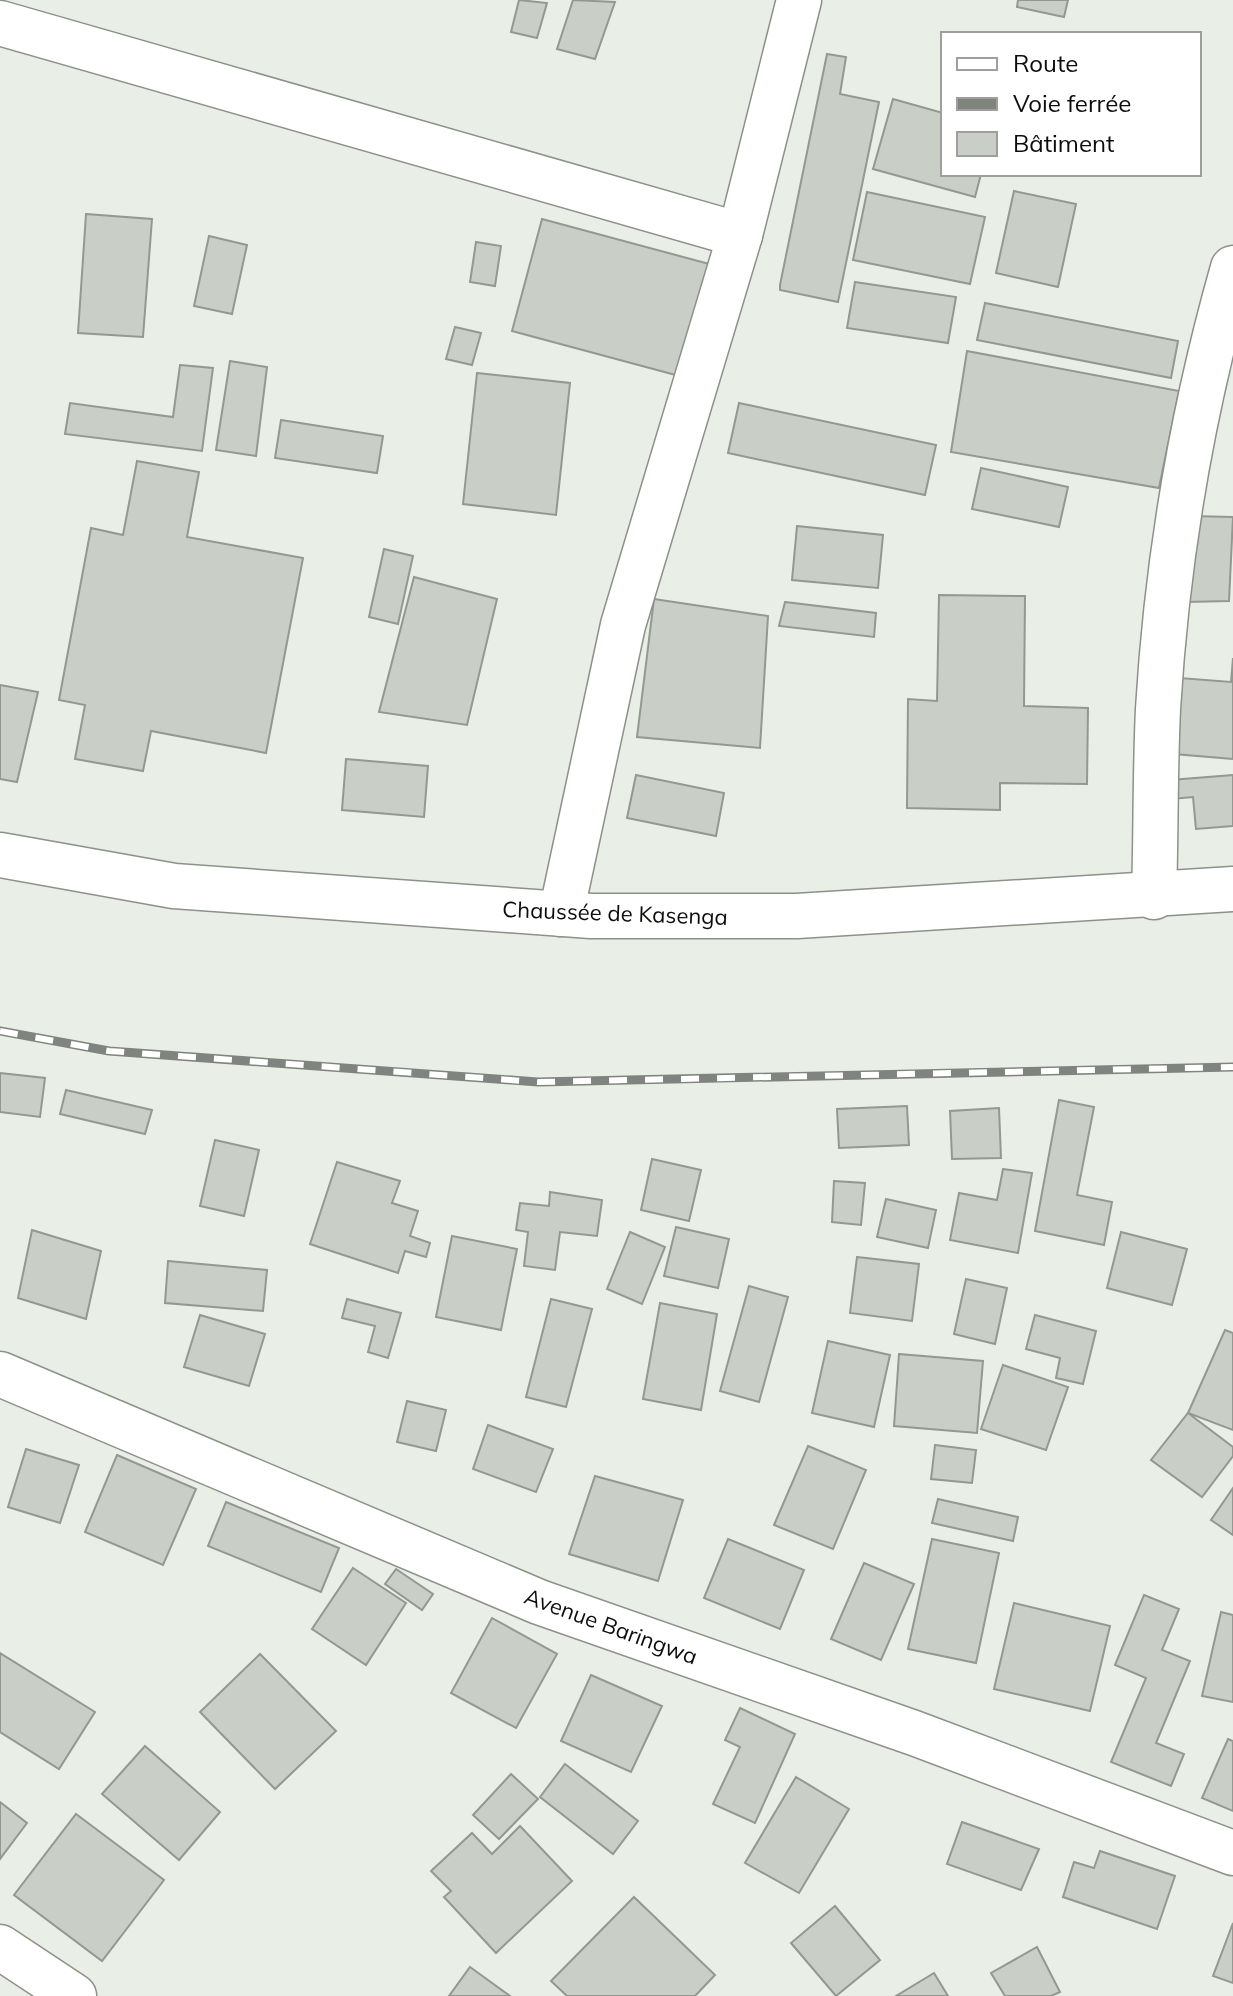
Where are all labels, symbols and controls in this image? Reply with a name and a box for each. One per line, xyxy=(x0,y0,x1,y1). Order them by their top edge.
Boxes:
legend xyxy=(941,32,1201,176)
text: Route xyxy=(1013,48,1078,78)
text: Voie ferrée xyxy=(1013,88,1131,118)
text: Bâtiment xyxy=(1013,128,1114,158)
street label: Chaussée de Kasenga xyxy=(502,895,728,931)
street label: Avenue Baringwa xyxy=(521,1582,701,1670)

